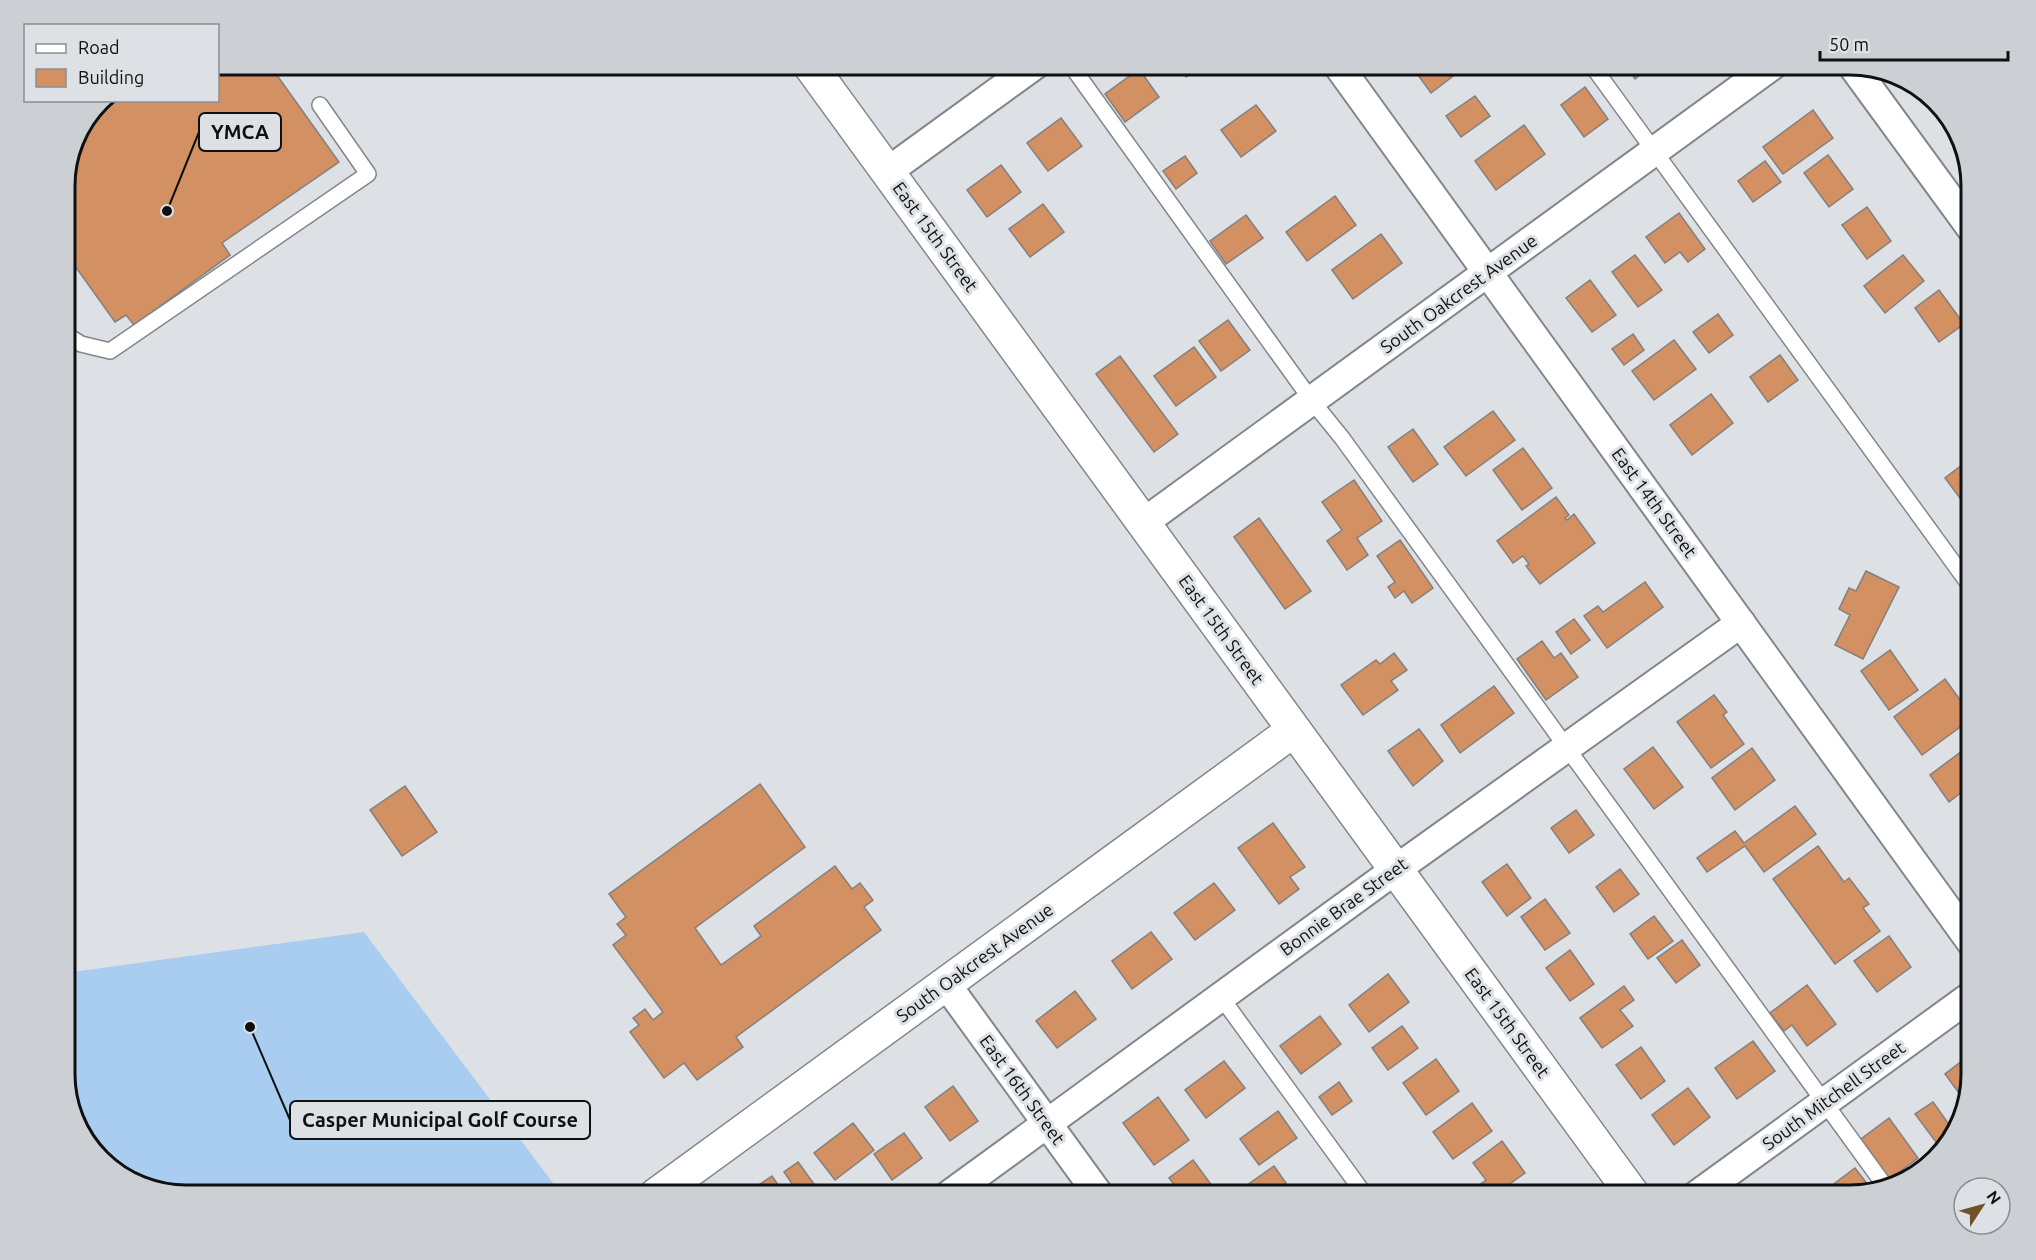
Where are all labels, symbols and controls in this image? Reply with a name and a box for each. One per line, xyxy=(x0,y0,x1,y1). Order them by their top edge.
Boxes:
legend xyxy=(24,24,219,102)
scale bar xyxy=(1820,24,2008,62)
text: 50 m xyxy=(1829,34,1869,54)
text: Road xyxy=(78,37,120,57)
text: Building xyxy=(78,67,144,87)
callout: YMCA xyxy=(199,113,281,151)
text: YMCA xyxy=(211,120,269,143)
street label: East 15th Street xyxy=(889,178,982,295)
street label: South Oakcrest Avenue xyxy=(1376,230,1541,357)
street label: East 14th Street xyxy=(1608,444,1701,561)
street label: East 15th Street xyxy=(1175,571,1268,688)
street label: Bonnie Brae Street xyxy=(1276,853,1411,959)
street label: South Oakcrest Avenue xyxy=(892,899,1057,1026)
street label: East 15th Street xyxy=(1461,964,1554,1081)
street label: East 16th Street xyxy=(976,1031,1069,1148)
street label: South Mitchell Street xyxy=(1758,1037,1909,1154)
callout: Casper Municipal Golf Course xyxy=(290,1101,590,1139)
text: Casper Municipal Golf Course xyxy=(302,1108,578,1131)
north arrow xyxy=(1952,1176,2012,1236)
text: N xyxy=(1983,1187,2005,1207)

